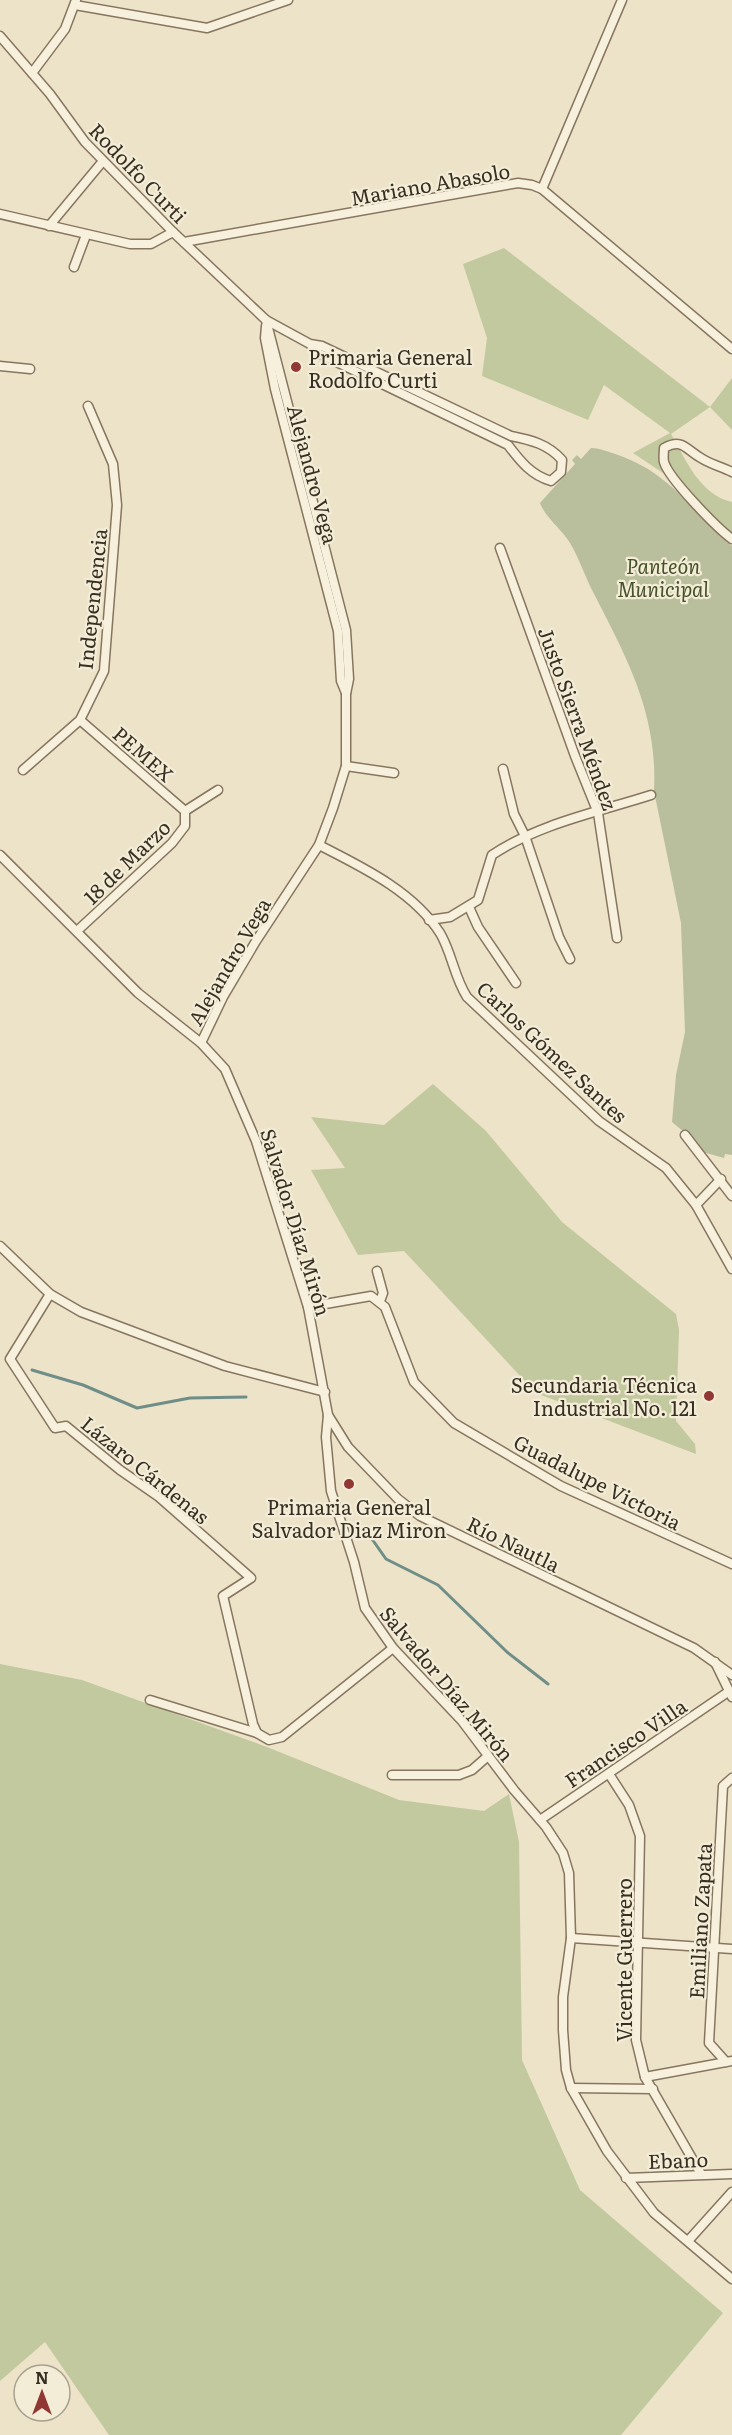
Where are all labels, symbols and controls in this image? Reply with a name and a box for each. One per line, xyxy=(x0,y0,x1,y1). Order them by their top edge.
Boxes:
street label: Rodolfo Curti xyxy=(83,115,195,229)
street label: Mariano Abasolo xyxy=(348,154,512,212)
place label: Primaria General Rodolfo Curti xyxy=(308,341,473,394)
marker: Primaria General Rodolfo Curti xyxy=(289,360,303,374)
street label: Alejandro Vega xyxy=(281,401,347,547)
street label: Independencia xyxy=(69,527,113,671)
park label: Panteón Municipal xyxy=(617,550,709,603)
street label: Justo Sierra Méndez xyxy=(532,622,626,814)
street label: PEMEX xyxy=(107,718,181,788)
street label: 18 de Marzo xyxy=(76,812,176,910)
street label: Alejandro Vega xyxy=(179,891,277,1031)
street label: Carlos Gómez Santes xyxy=(471,973,635,1129)
street label: Salvador Díaz Mirón xyxy=(254,1124,340,1320)
place label: Secundaria Técnica Industrial No. 121 xyxy=(511,1369,697,1422)
marker: Secundaria Técnica Industrial No. 121 xyxy=(702,1389,716,1403)
street label: Lázaro Cárdenas xyxy=(75,1408,217,1530)
street label: Guadalupe Victoria xyxy=(509,1426,687,1536)
marker: Primaria General Salvador Diaz Miron xyxy=(342,1477,356,1491)
place label: Primaria General Salvador Diaz Miron xyxy=(252,1491,446,1544)
street label: Río Nautla xyxy=(462,1507,566,1579)
street label: Salvador Díaz Mirón xyxy=(374,1599,522,1767)
street label: Francisco Villa xyxy=(558,1690,692,1794)
street label: Emiliano Zapata xyxy=(680,1842,718,2000)
street label: Vicente Guerrero xyxy=(608,1878,638,2042)
street label: Ebano xyxy=(647,2143,709,2175)
north arrow xyxy=(12,2363,72,2423)
text: N xyxy=(35,2365,49,2389)

